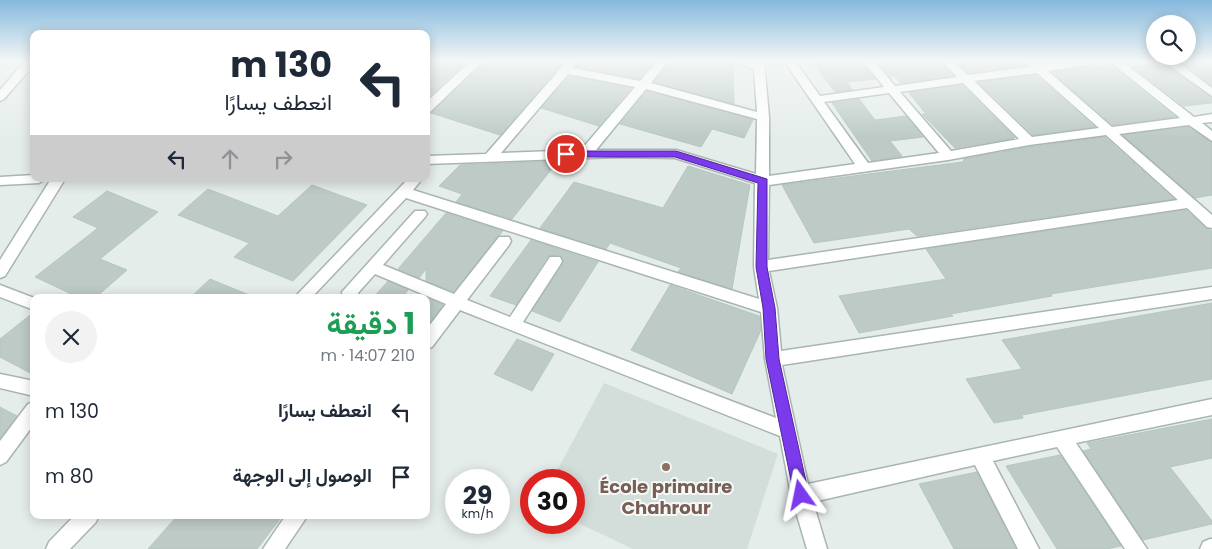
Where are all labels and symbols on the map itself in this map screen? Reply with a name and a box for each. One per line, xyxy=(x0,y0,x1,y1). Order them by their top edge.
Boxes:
pin xyxy=(545,133,587,175)
marker: École primaire Chahrour xyxy=(660,461,672,473)
position arrow xyxy=(774,468,826,520)
speed limit sign: 30 xyxy=(520,469,585,534)
place label: École primaire Chahrour xyxy=(600,474,732,520)

